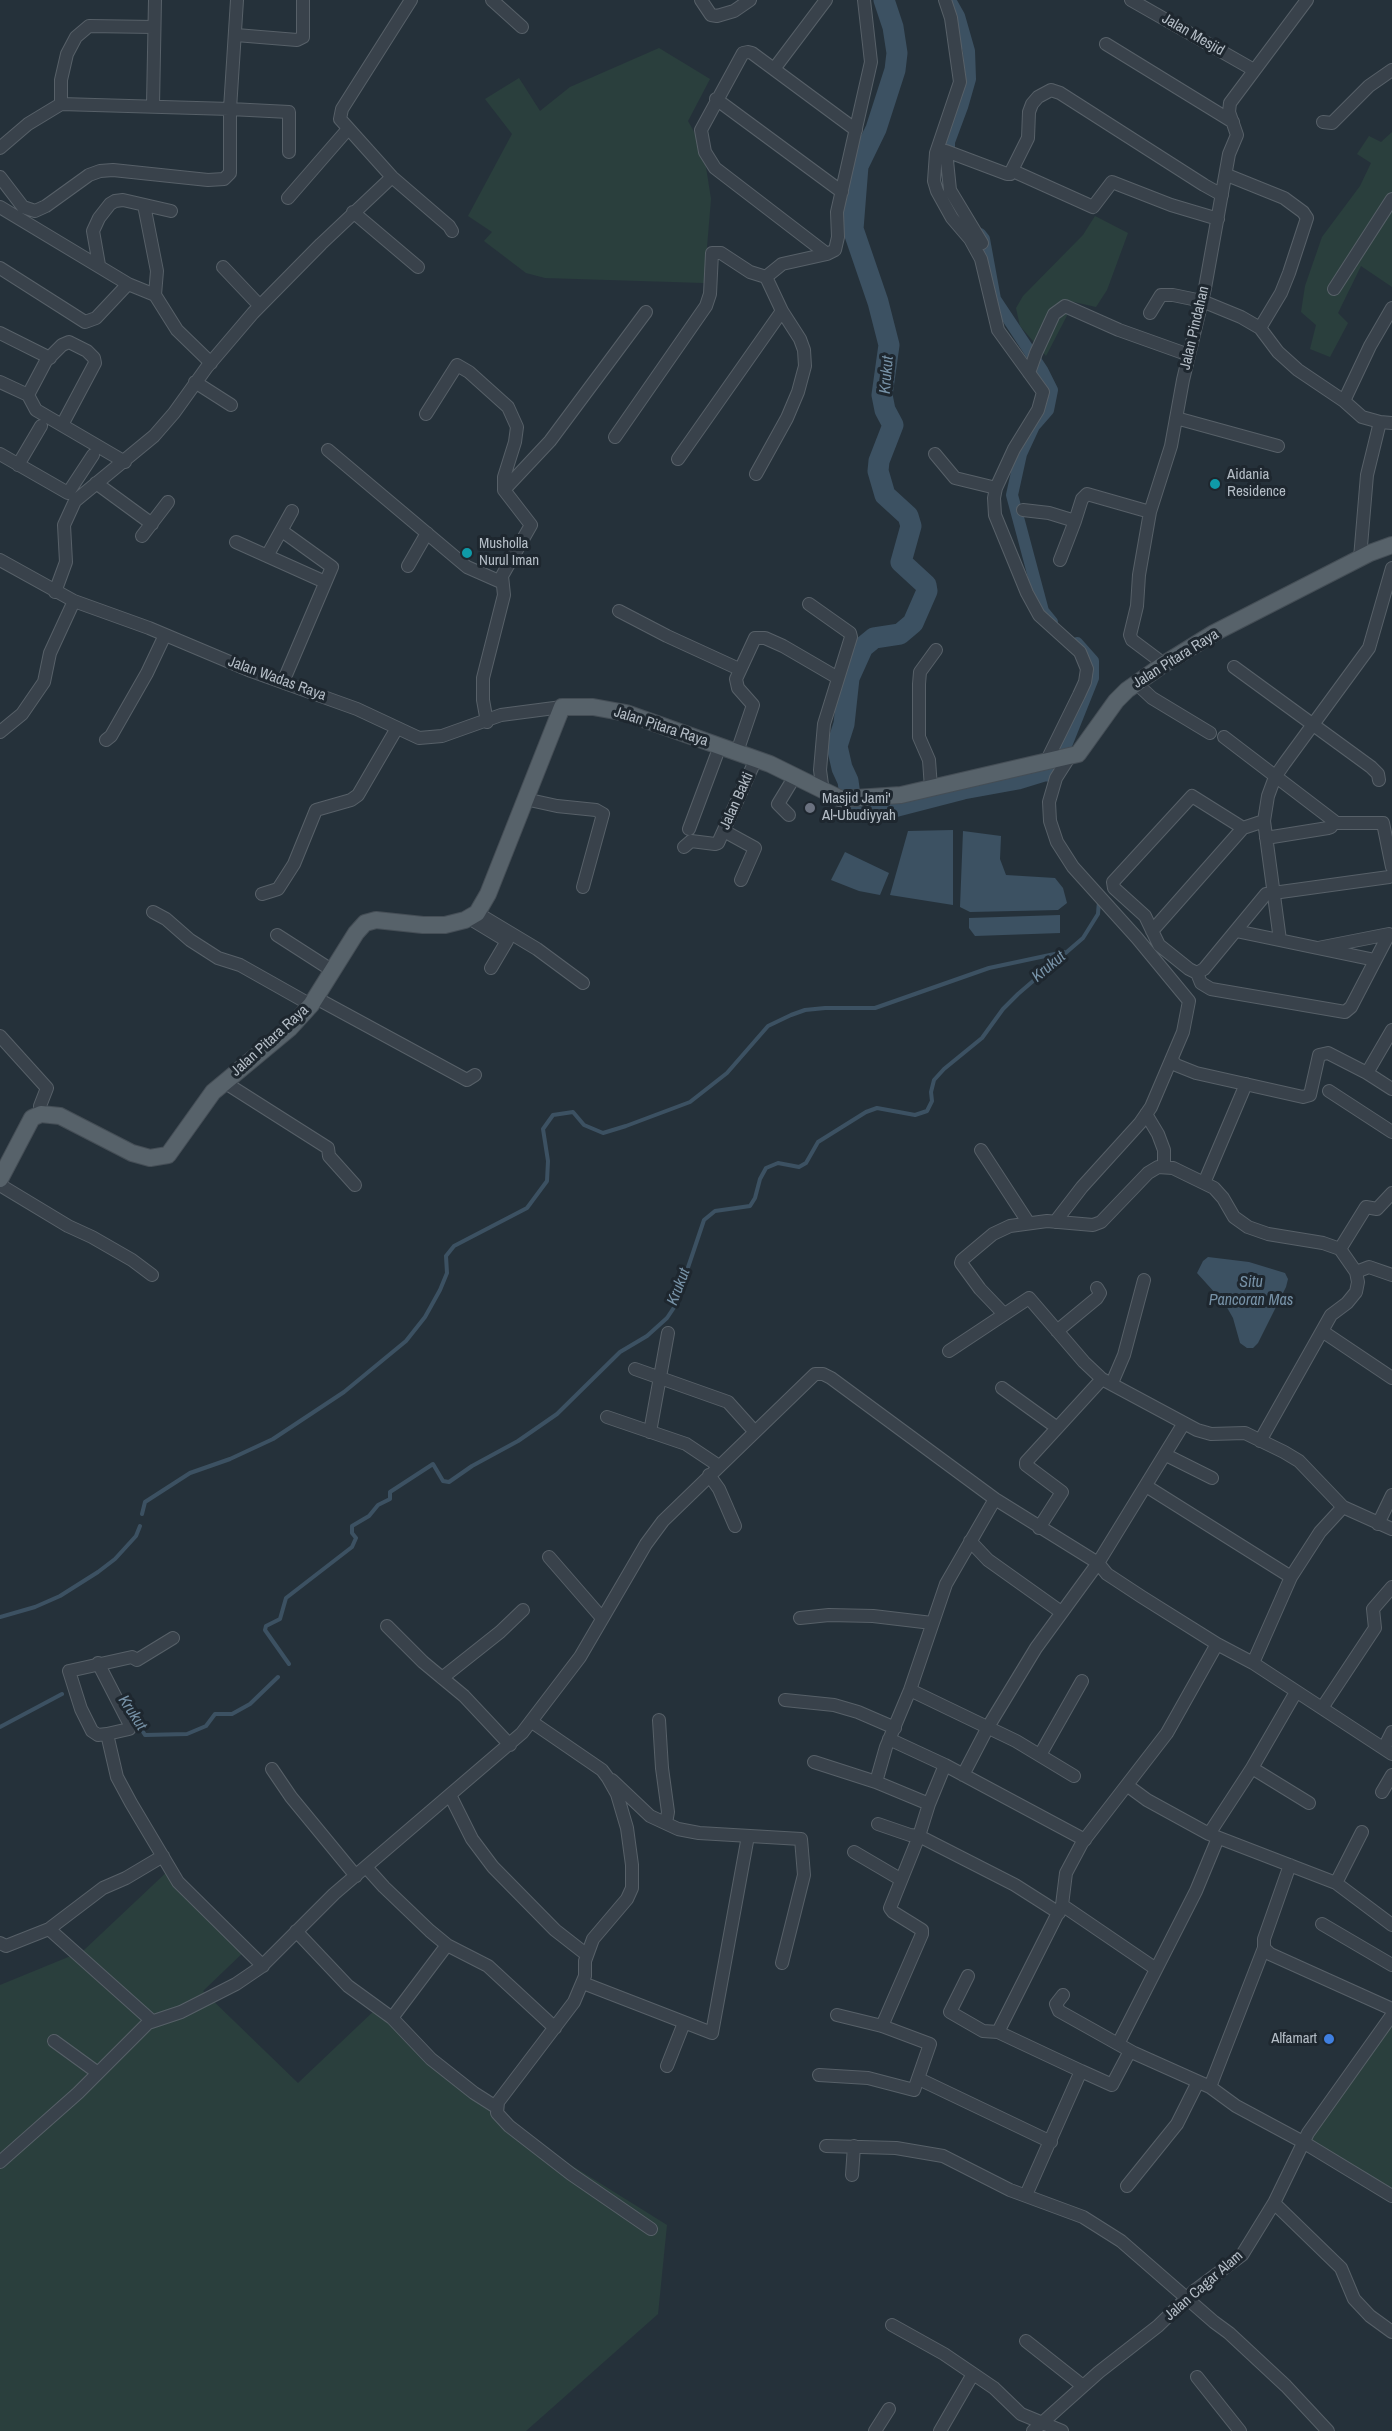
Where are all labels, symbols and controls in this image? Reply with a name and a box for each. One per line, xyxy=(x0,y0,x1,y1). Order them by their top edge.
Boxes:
street label: Jalan Mesjid xyxy=(1159,10,1227,60)
street label: Jalan Pindahan xyxy=(1177,284,1213,372)
water label: Krukut xyxy=(876,355,898,395)
place label: Aidania Residence xyxy=(1227,466,1286,501)
marker: Aidania Residence xyxy=(1208,477,1222,491)
place label: Musholla Nurul Iman xyxy=(479,535,539,570)
marker: Musholla Nurul Iman xyxy=(460,546,474,560)
street label: Jalan Pitara Raya xyxy=(1130,625,1222,693)
street label: Jalan Wadas Raya xyxy=(226,653,328,705)
street label: Jalan Pitara Raya xyxy=(612,703,710,751)
street label: Jalan Bakti xyxy=(716,770,758,832)
place label: Masjid Jami' Al-Ubudiyyah xyxy=(822,790,896,825)
marker: Masjid Jami' Al-Ubudiyyah xyxy=(803,801,817,815)
water label: Krukut xyxy=(1028,947,1070,987)
street label: Jalan Pitara Raya xyxy=(228,1002,312,1080)
water label: Krukut xyxy=(663,1266,695,1308)
water label: Situ Pancoran Mas xyxy=(1209,1273,1293,1311)
water label: Krukut xyxy=(114,1692,150,1734)
place label: Alfamart xyxy=(1271,2030,1317,2048)
marker: Alfamart xyxy=(1322,2032,1336,2046)
street label: Jalan Cagar Alam xyxy=(1161,2247,1247,2325)

